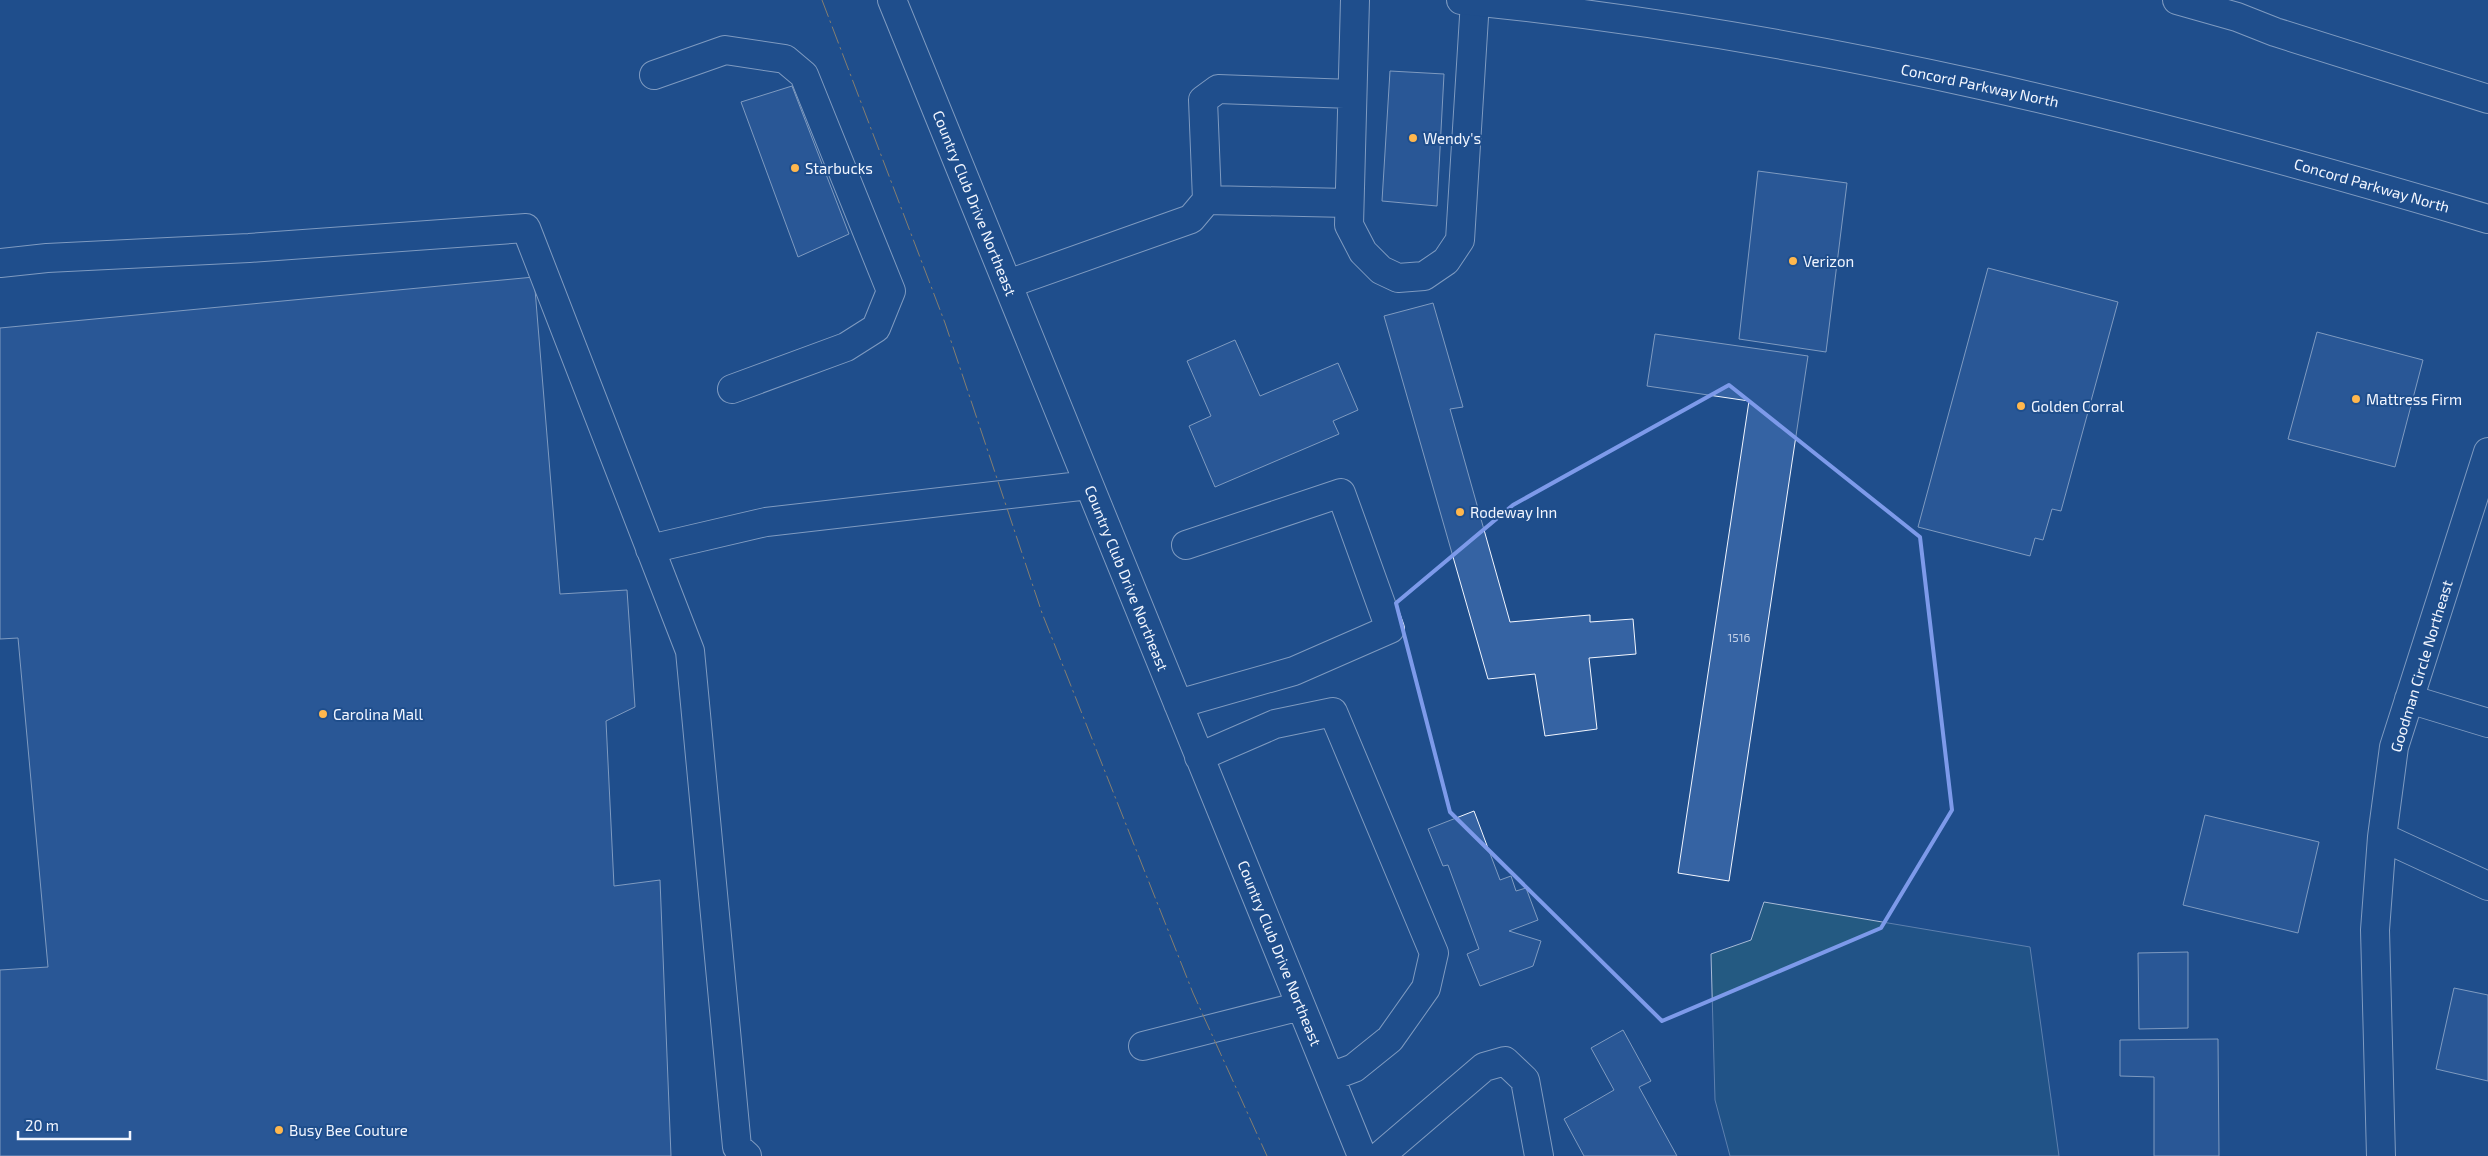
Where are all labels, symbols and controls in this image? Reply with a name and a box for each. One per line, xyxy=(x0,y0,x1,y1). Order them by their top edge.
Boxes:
street label: Concord Parkway North xyxy=(1899,59,2061,111)
street label: Country Club Drive Northeast xyxy=(929,108,1021,299)
place label: Wendy's xyxy=(1423,129,1481,147)
marker: Wendy's xyxy=(1407,132,1419,144)
street label: Concord Parkway North xyxy=(2292,154,2452,216)
place label: Starbucks xyxy=(805,159,873,177)
marker: Starbucks xyxy=(789,162,801,174)
place label: Verizon xyxy=(1803,252,1854,270)
marker: Verizon xyxy=(1787,255,1799,267)
place label: Mattress Firm xyxy=(2366,390,2462,408)
marker: Mattress Firm xyxy=(2350,393,2362,405)
place label: Golden Corral xyxy=(2031,397,2124,415)
marker: Golden Corral xyxy=(2015,400,2027,412)
street label: Country Club Drive Northeast xyxy=(1081,483,1173,674)
place label: Rodeway Inn xyxy=(1470,503,1557,521)
marker: Rodeway Inn xyxy=(1454,506,1466,518)
street label: Goodman Circle Northeast xyxy=(2386,578,2456,754)
house number: 1516 xyxy=(1728,630,1751,644)
place label: Carolina Mall xyxy=(333,705,423,723)
marker: Carolina Mall xyxy=(317,708,329,720)
street label: Country Club Drive Northeast xyxy=(1234,858,1326,1049)
scale bar xyxy=(18,1108,130,1140)
text: 20 m xyxy=(25,1116,59,1134)
place label: Busy Bee Couture xyxy=(289,1121,408,1139)
marker: Busy Bee Couture xyxy=(273,1124,285,1136)

